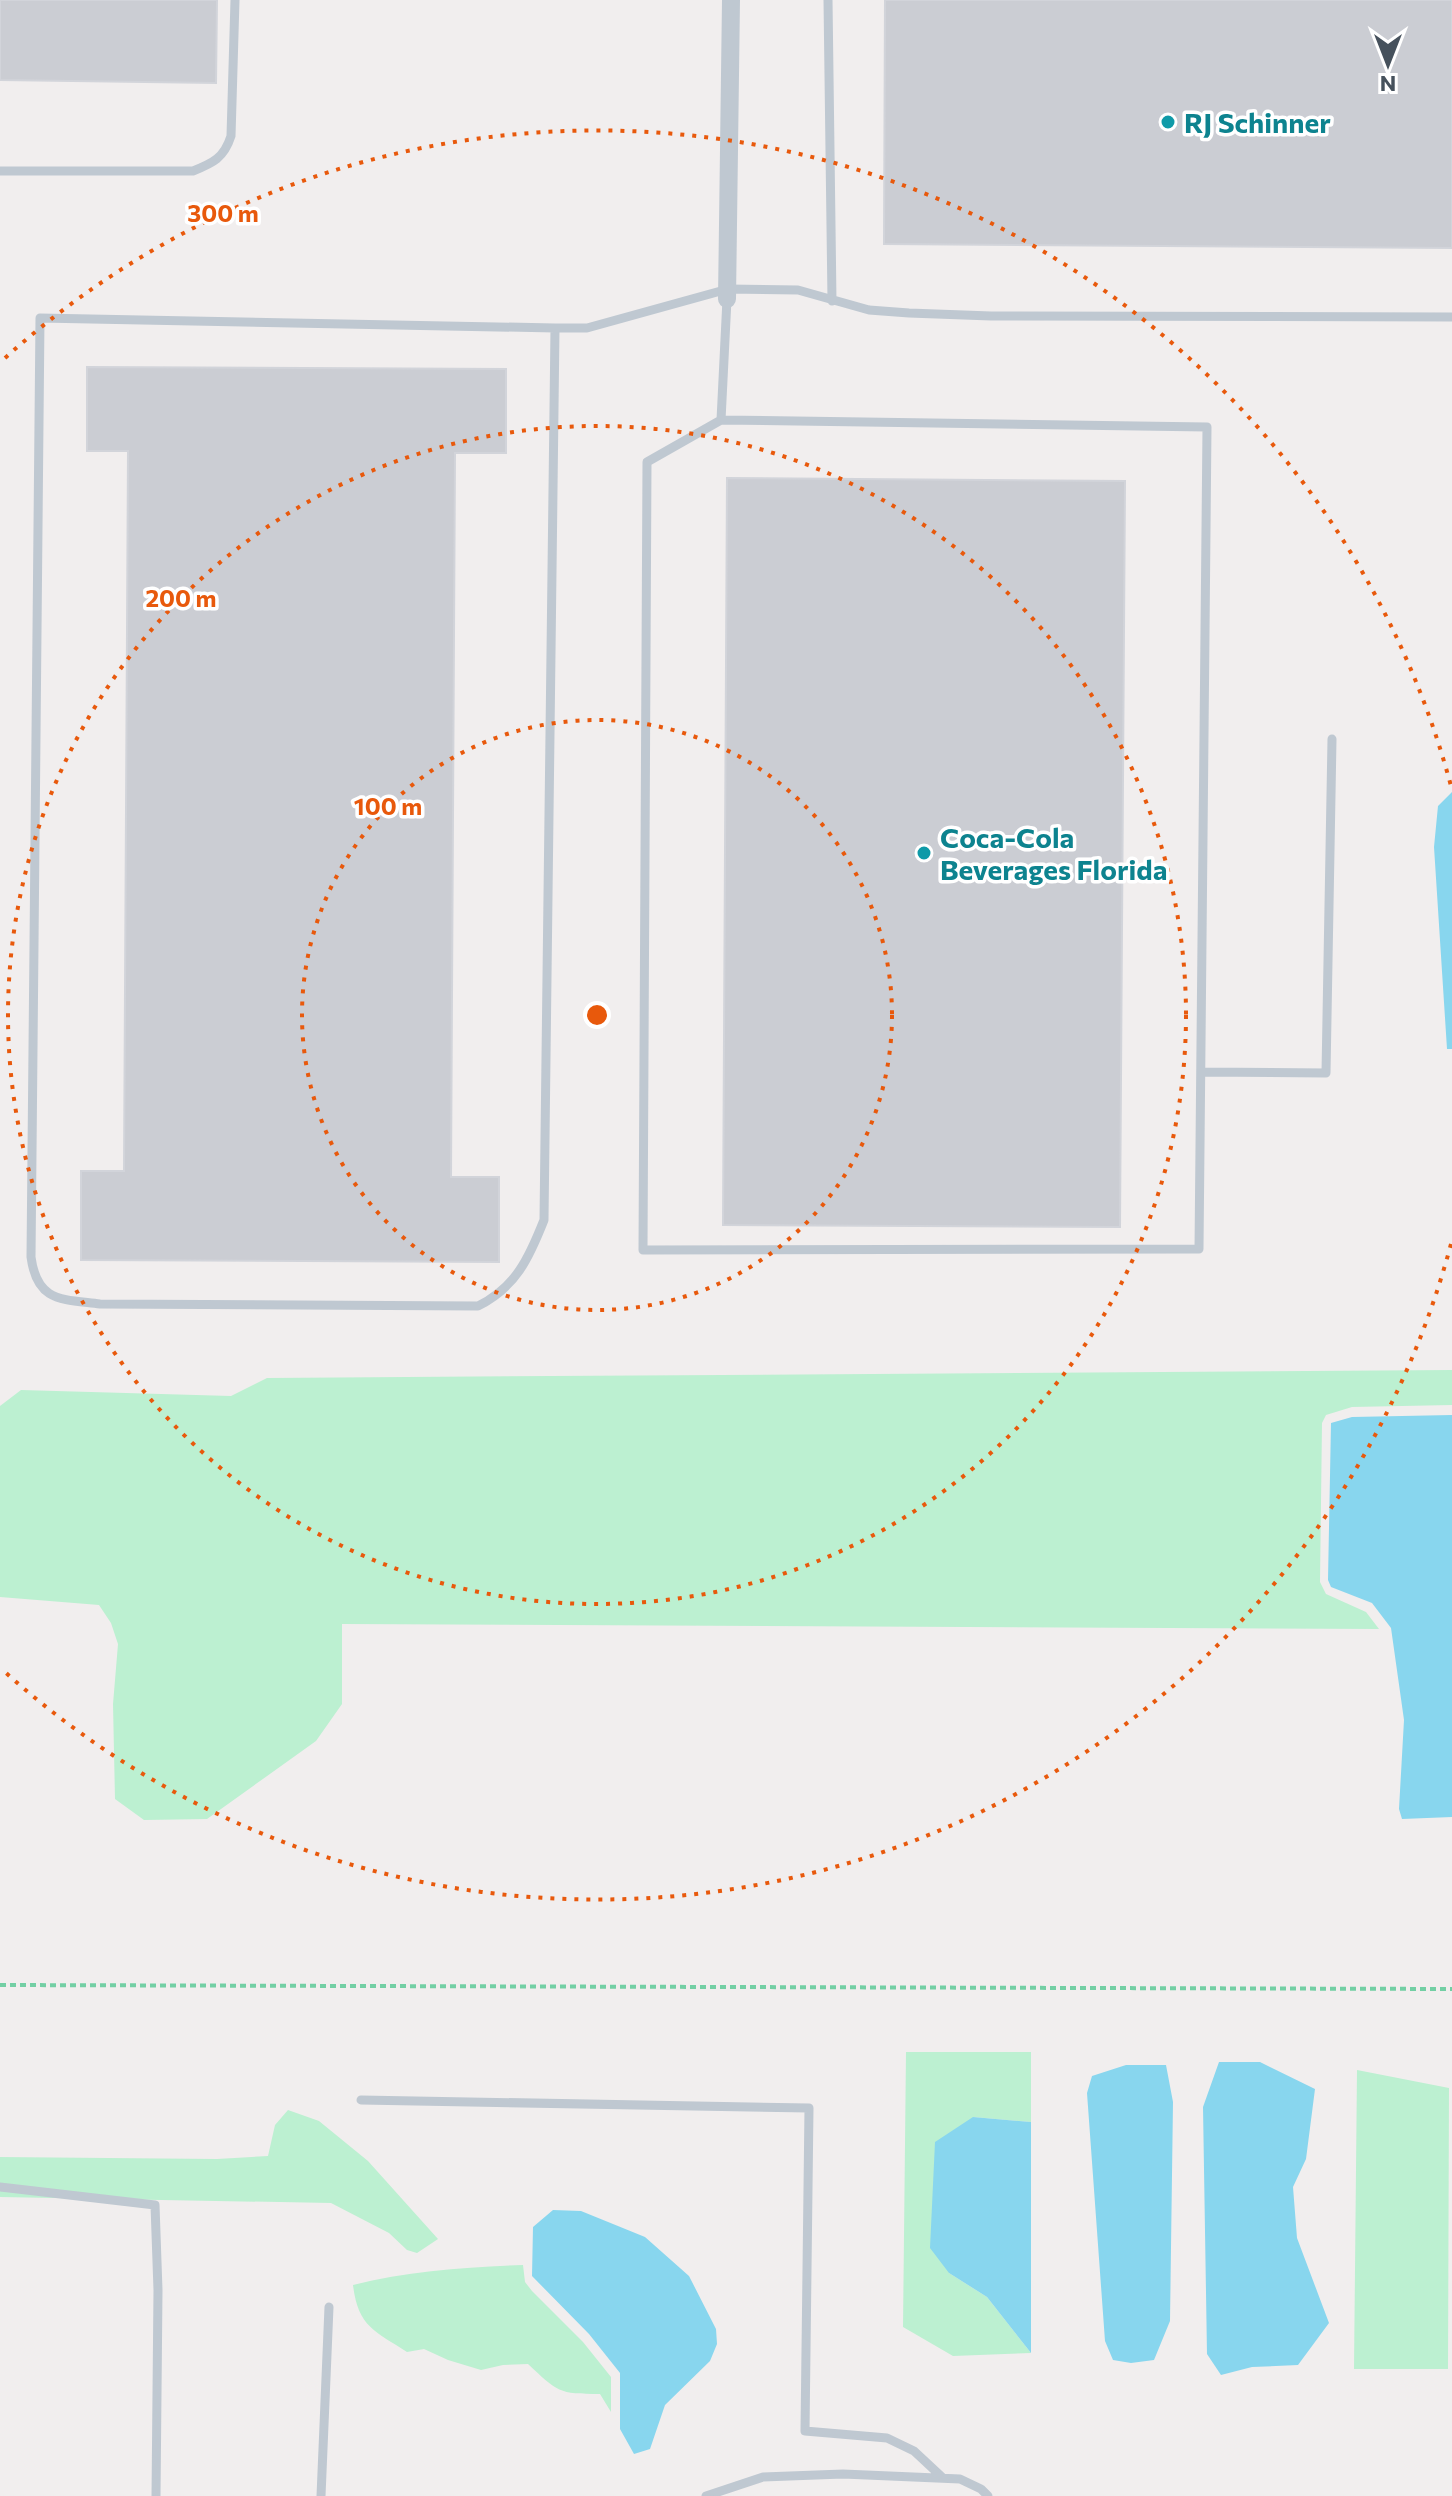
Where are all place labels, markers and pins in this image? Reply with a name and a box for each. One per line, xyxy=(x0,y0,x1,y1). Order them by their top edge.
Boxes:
place label: RJ Schinner xyxy=(1184,105,1331,139)
marker: RJ Schinner xyxy=(1159,113,1177,131)
place label: Coca-Cola Beverages Florida xyxy=(940,820,1167,886)
marker: Coca-Cola Beverages Florida xyxy=(915,844,933,862)
centre of rings xyxy=(583,1001,611,1029)

